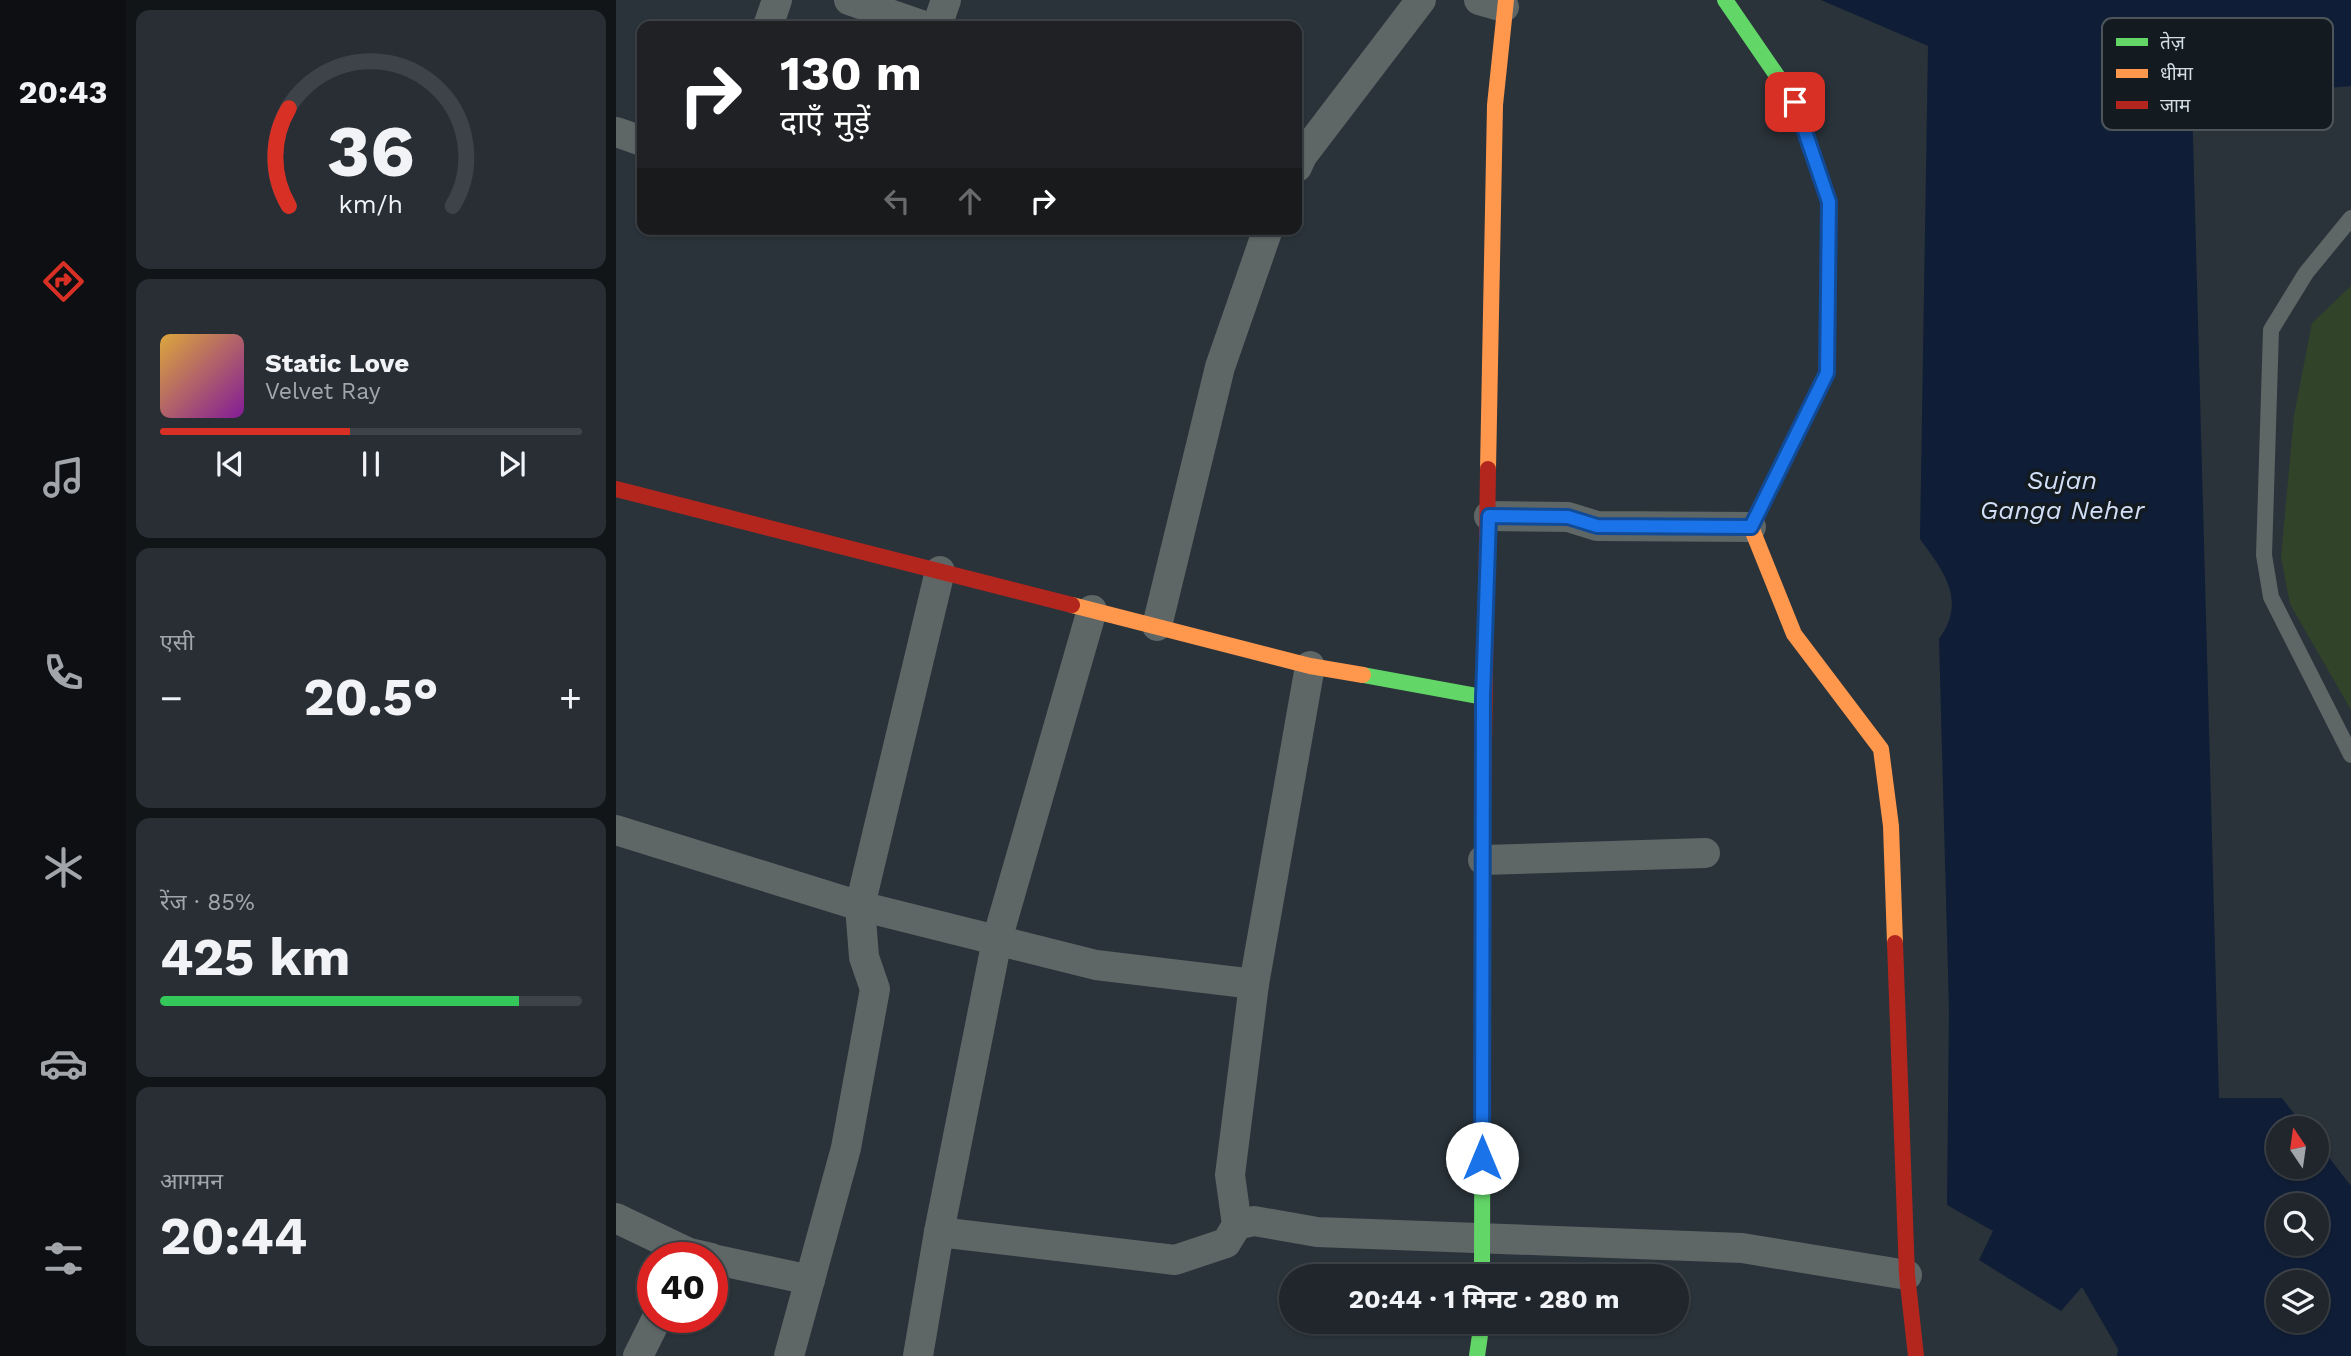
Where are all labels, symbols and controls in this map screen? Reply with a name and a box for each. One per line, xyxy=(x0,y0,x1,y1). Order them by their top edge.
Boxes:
legend xyxy=(2102,18,2333,130)
text: तेज़ xyxy=(2160,31,2186,54)
text: 130 m xyxy=(780,44,922,102)
icon: right xyxy=(665,49,756,140)
text: धीमा xyxy=(2160,62,2194,85)
pin xyxy=(1765,72,1825,132)
text: 20:43 xyxy=(19,73,108,111)
icon: arrive xyxy=(1776,83,1814,121)
text: जाम xyxy=(2160,94,2191,117)
text: दाएँ मुड़ें xyxy=(780,103,870,141)
text: 36 xyxy=(327,108,415,194)
icon: left xyxy=(878,182,916,220)
icon: ahead xyxy=(951,182,989,220)
icon: right xyxy=(1024,182,1062,220)
text: km/h xyxy=(339,189,403,218)
icon: directions xyxy=(39,257,88,306)
text: Static Love xyxy=(265,348,409,378)
text: Velvet Ray xyxy=(265,378,381,405)
icon: previous xyxy=(211,445,249,483)
icon: pause xyxy=(352,445,390,483)
icon: next xyxy=(493,445,531,483)
icon: music xyxy=(39,453,88,502)
water label: Sujan Ganga Neher xyxy=(1980,465,2145,525)
text: एसी xyxy=(160,629,194,656)
icon: phone xyxy=(39,648,88,697)
text: 20.5° xyxy=(303,667,439,728)
text: − xyxy=(160,676,183,720)
text: + xyxy=(559,676,582,720)
icon: climate xyxy=(39,843,88,892)
text: रेंज · 85% xyxy=(160,889,255,916)
text: 425 km xyxy=(160,927,350,988)
icon: car xyxy=(39,1039,88,1088)
north arrow xyxy=(2266,1116,2329,1180)
map controls xyxy=(2266,1116,2329,1333)
position arrow xyxy=(1445,1121,1519,1195)
text: आगमन xyxy=(160,1168,223,1195)
button: search xyxy=(2266,1193,2329,1256)
text: 20:44 xyxy=(160,1206,307,1267)
icon: filters xyxy=(39,1234,88,1283)
speed limit sign: 40 xyxy=(637,1242,728,1333)
button: layers xyxy=(2266,1270,2329,1333)
text: 20:44 · 1 मिनट · 280 m xyxy=(1348,1284,1620,1314)

